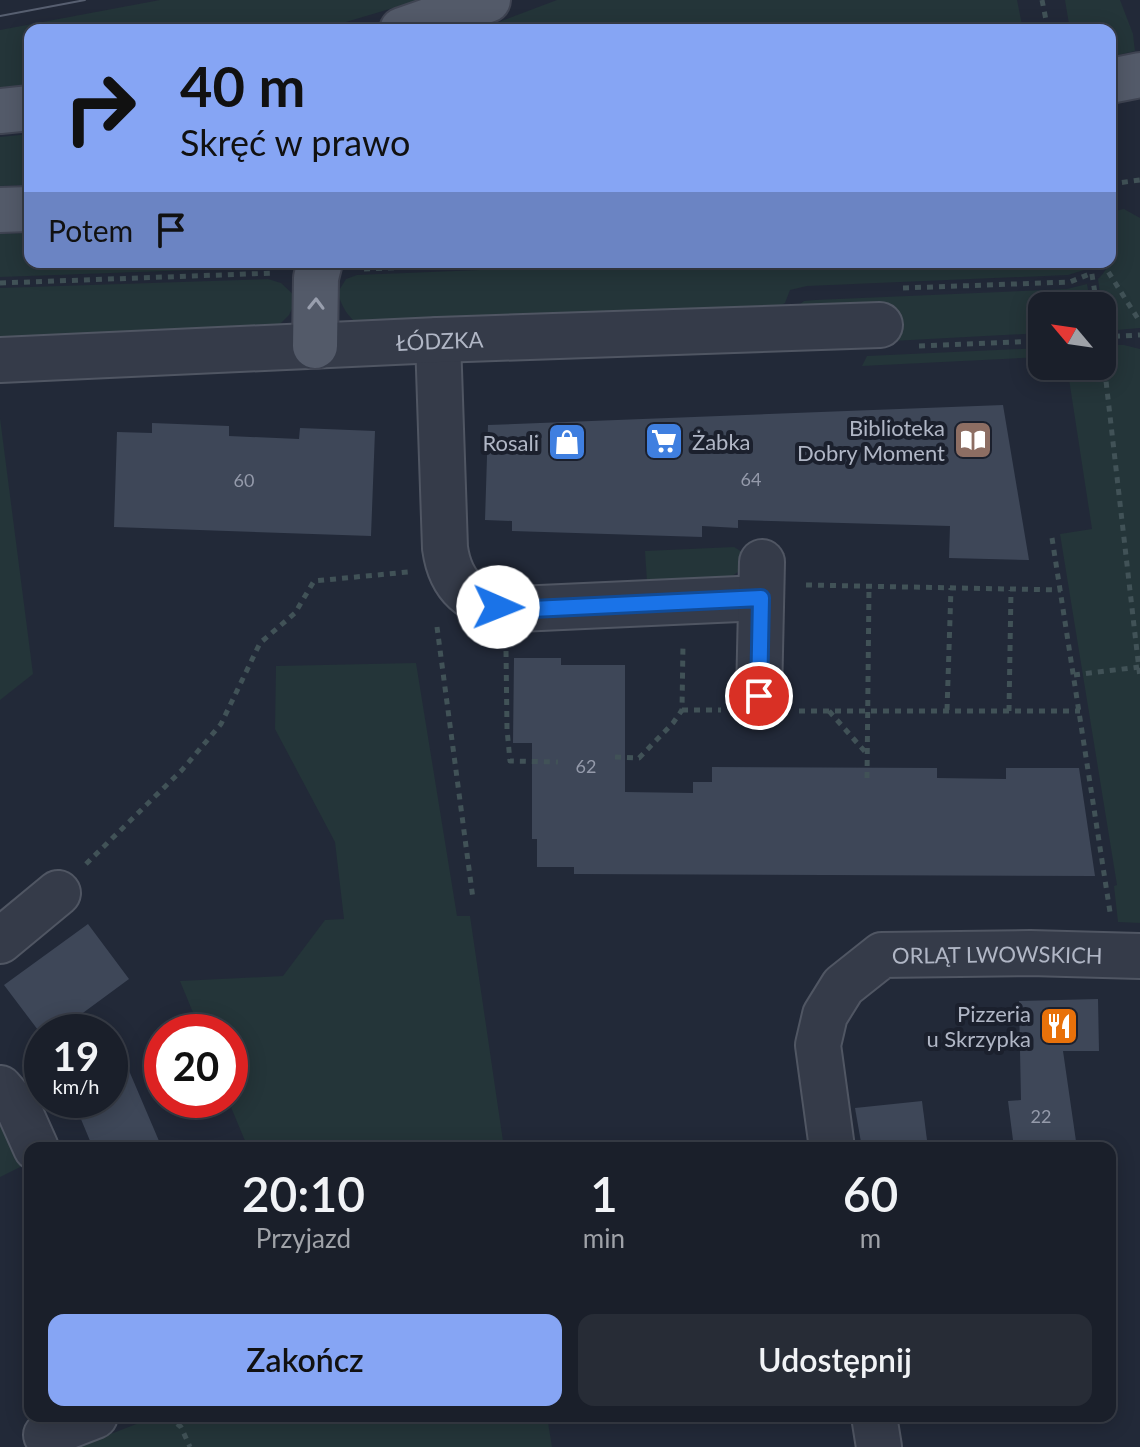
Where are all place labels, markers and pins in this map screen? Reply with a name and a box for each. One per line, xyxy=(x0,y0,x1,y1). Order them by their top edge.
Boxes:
place label: Biblioteka Dobry Moment xyxy=(797,414,945,466)
library icon: Biblioteka Dobry Moment xyxy=(952,419,994,461)
supermarket icon: Żabka xyxy=(643,420,685,462)
shop icon: Rosali xyxy=(546,421,588,463)
place label: Żabka xyxy=(692,428,751,455)
place label: Rosali xyxy=(483,429,539,456)
pin xyxy=(725,662,793,730)
place label: Pizzeria u Skrzypka xyxy=(926,1000,1031,1052)
restaurant icon: Pizzeria u Skrzypka xyxy=(1038,1005,1080,1047)

